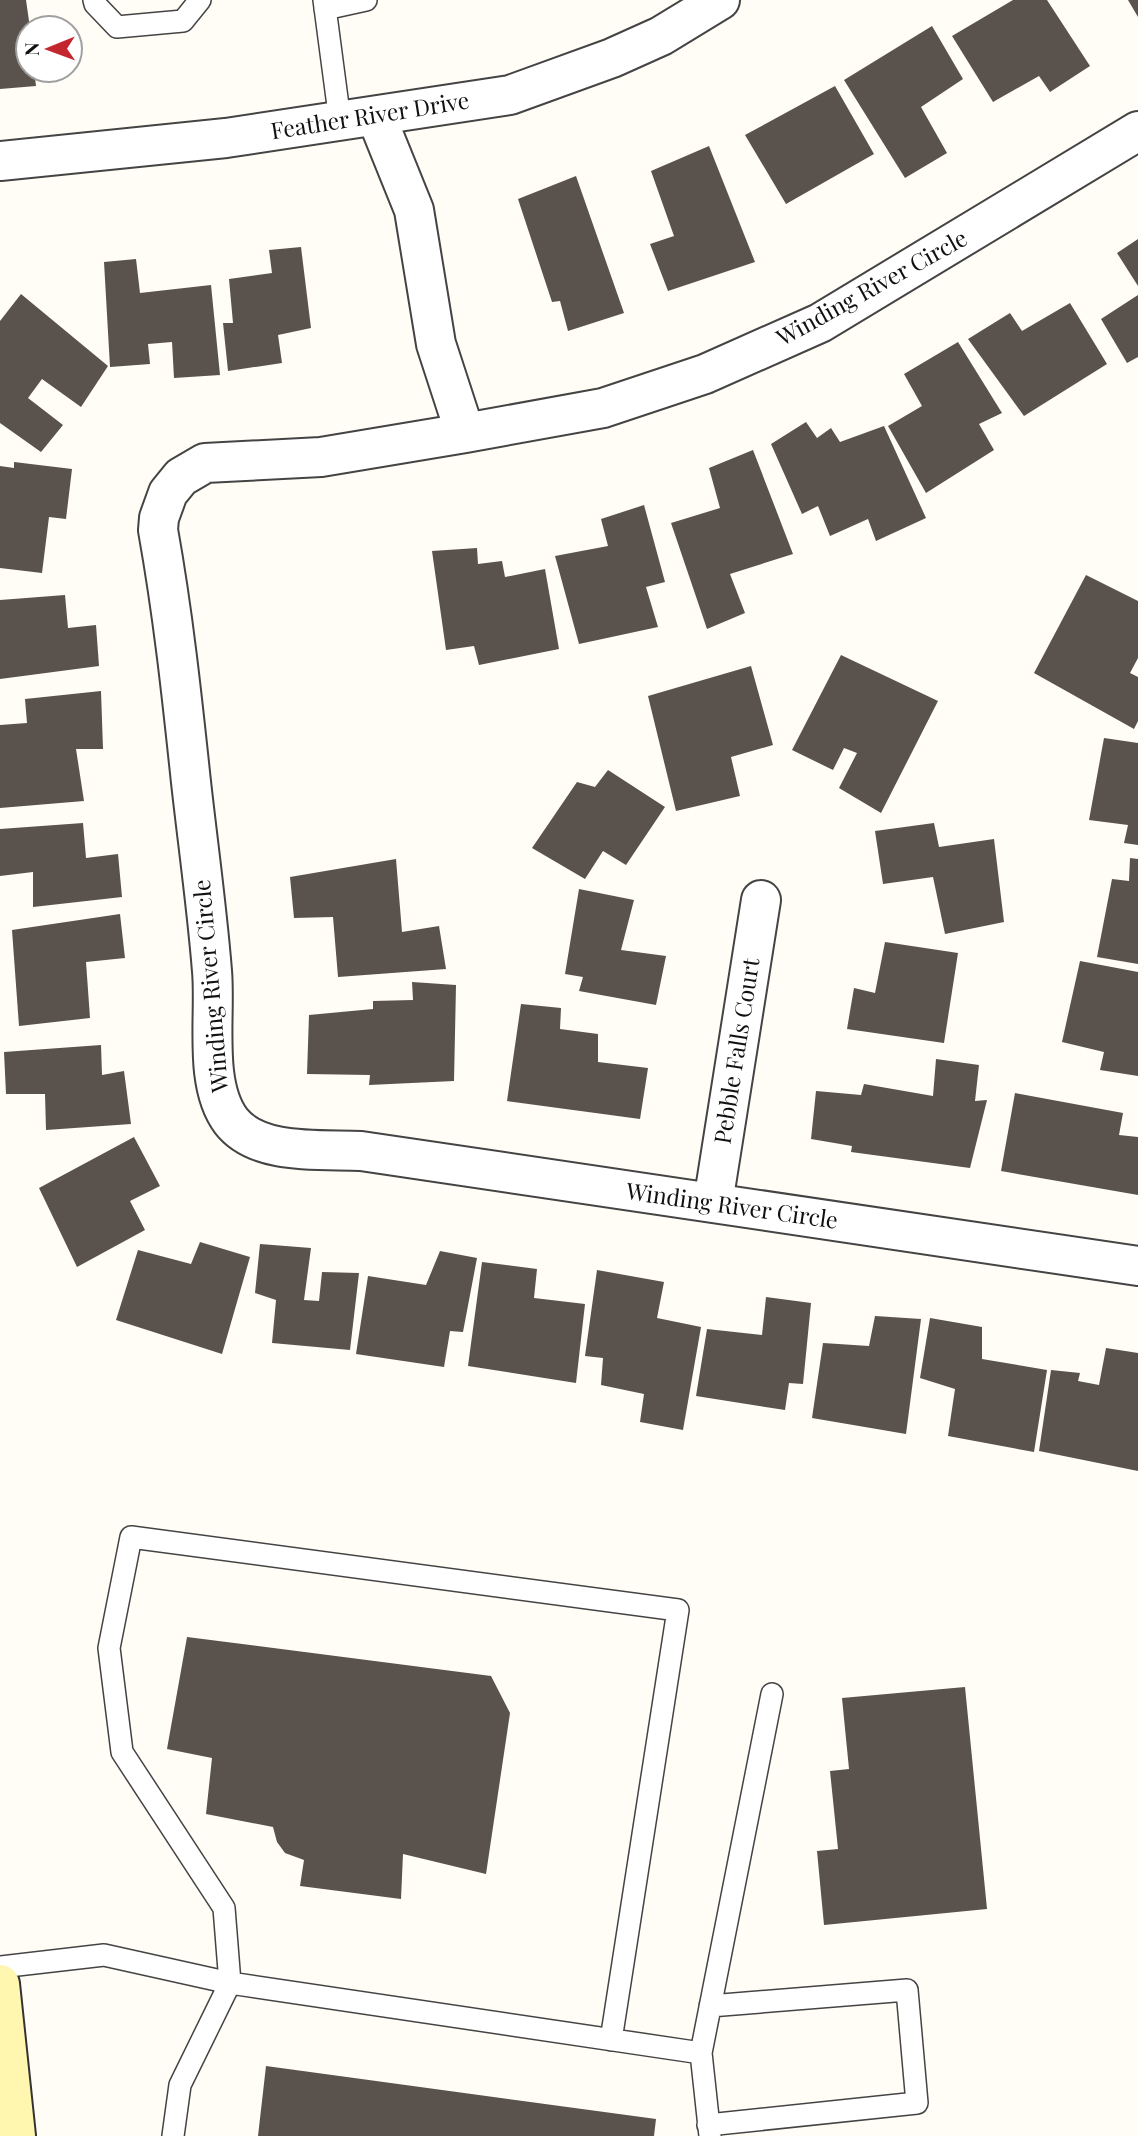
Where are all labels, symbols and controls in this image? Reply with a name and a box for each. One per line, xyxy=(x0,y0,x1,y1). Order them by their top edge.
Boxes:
north arrow xyxy=(14,14,84,84)
text: N xyxy=(18,42,44,56)
street label: Feather River Drive xyxy=(268,84,471,146)
street label: Winding River Circle xyxy=(770,221,972,352)
street label: Winding River Circle xyxy=(185,878,234,1095)
street label: Pebble Falls Court xyxy=(706,955,766,1146)
street label: Winding River Circle xyxy=(623,1174,840,1235)

